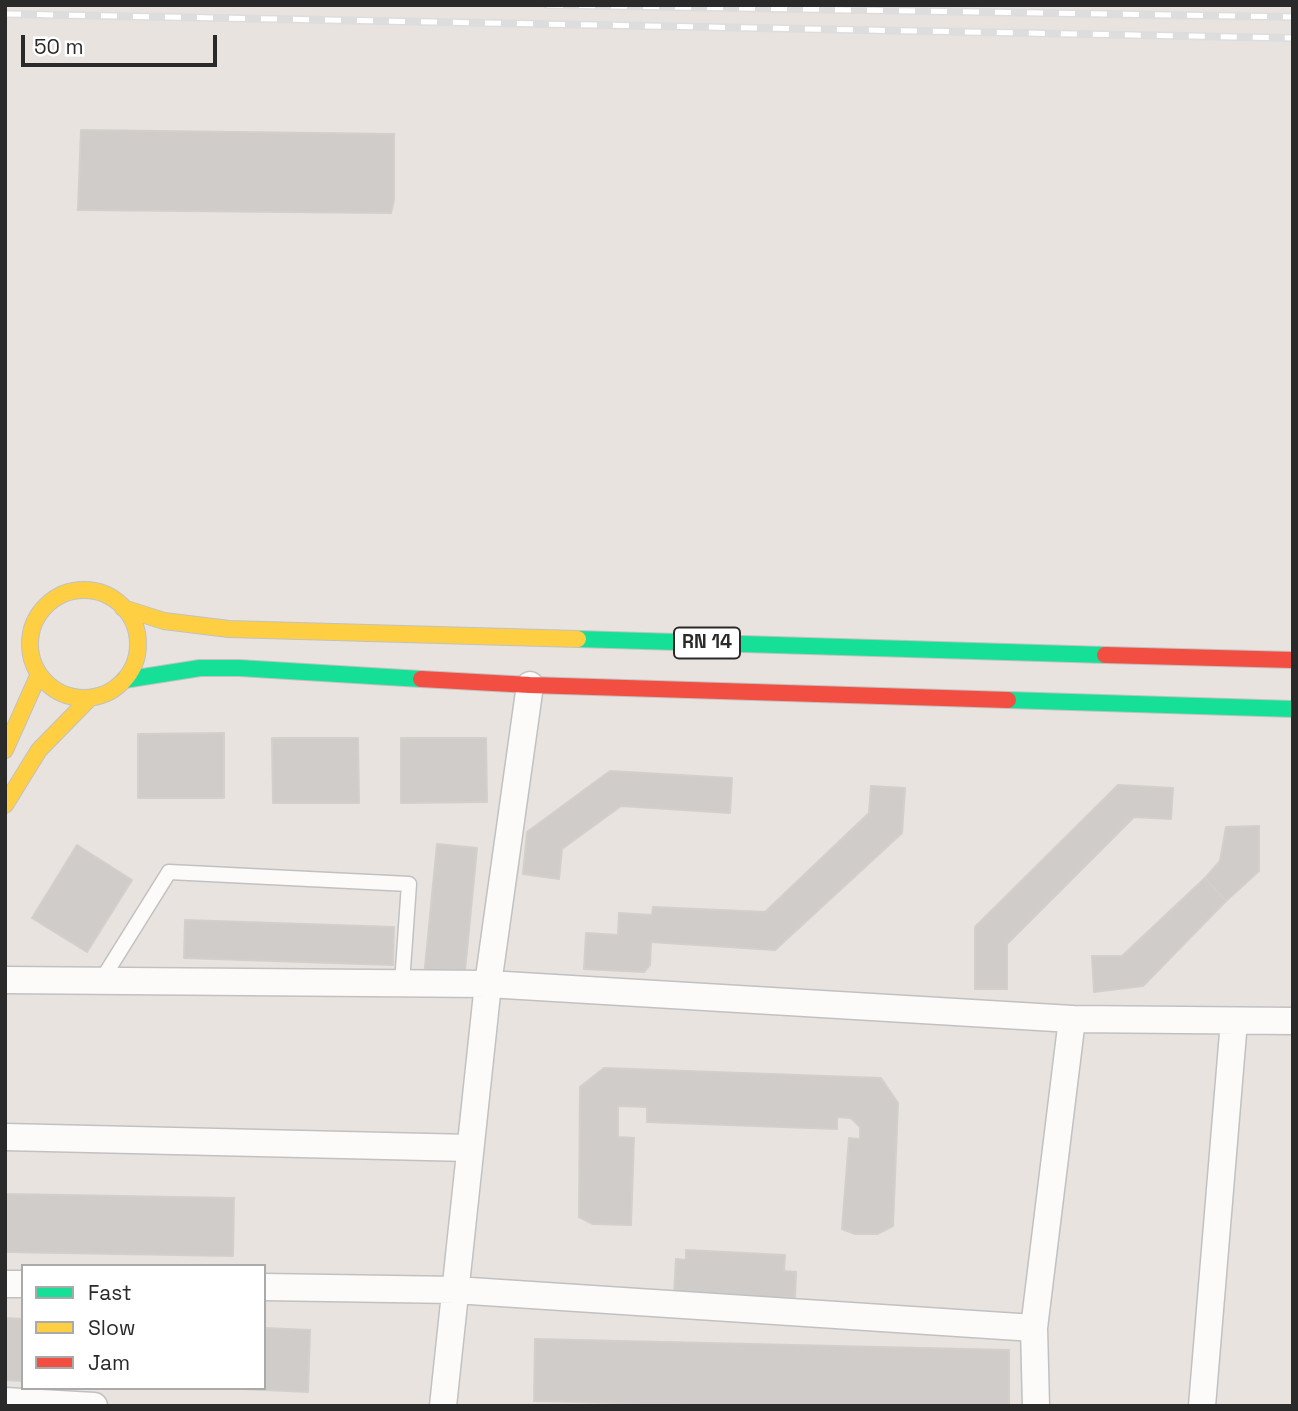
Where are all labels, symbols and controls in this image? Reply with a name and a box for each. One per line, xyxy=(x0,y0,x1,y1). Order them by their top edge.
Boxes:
scale bar xyxy=(24,21,220,65)
text: 50 m xyxy=(34,33,84,60)
road number: RN 14 xyxy=(674,628,740,658)
legend xyxy=(21,1264,266,1390)
text: Fast xyxy=(88,1279,132,1306)
text: Slow xyxy=(88,1314,136,1341)
text: Jam xyxy=(88,1349,130,1376)

